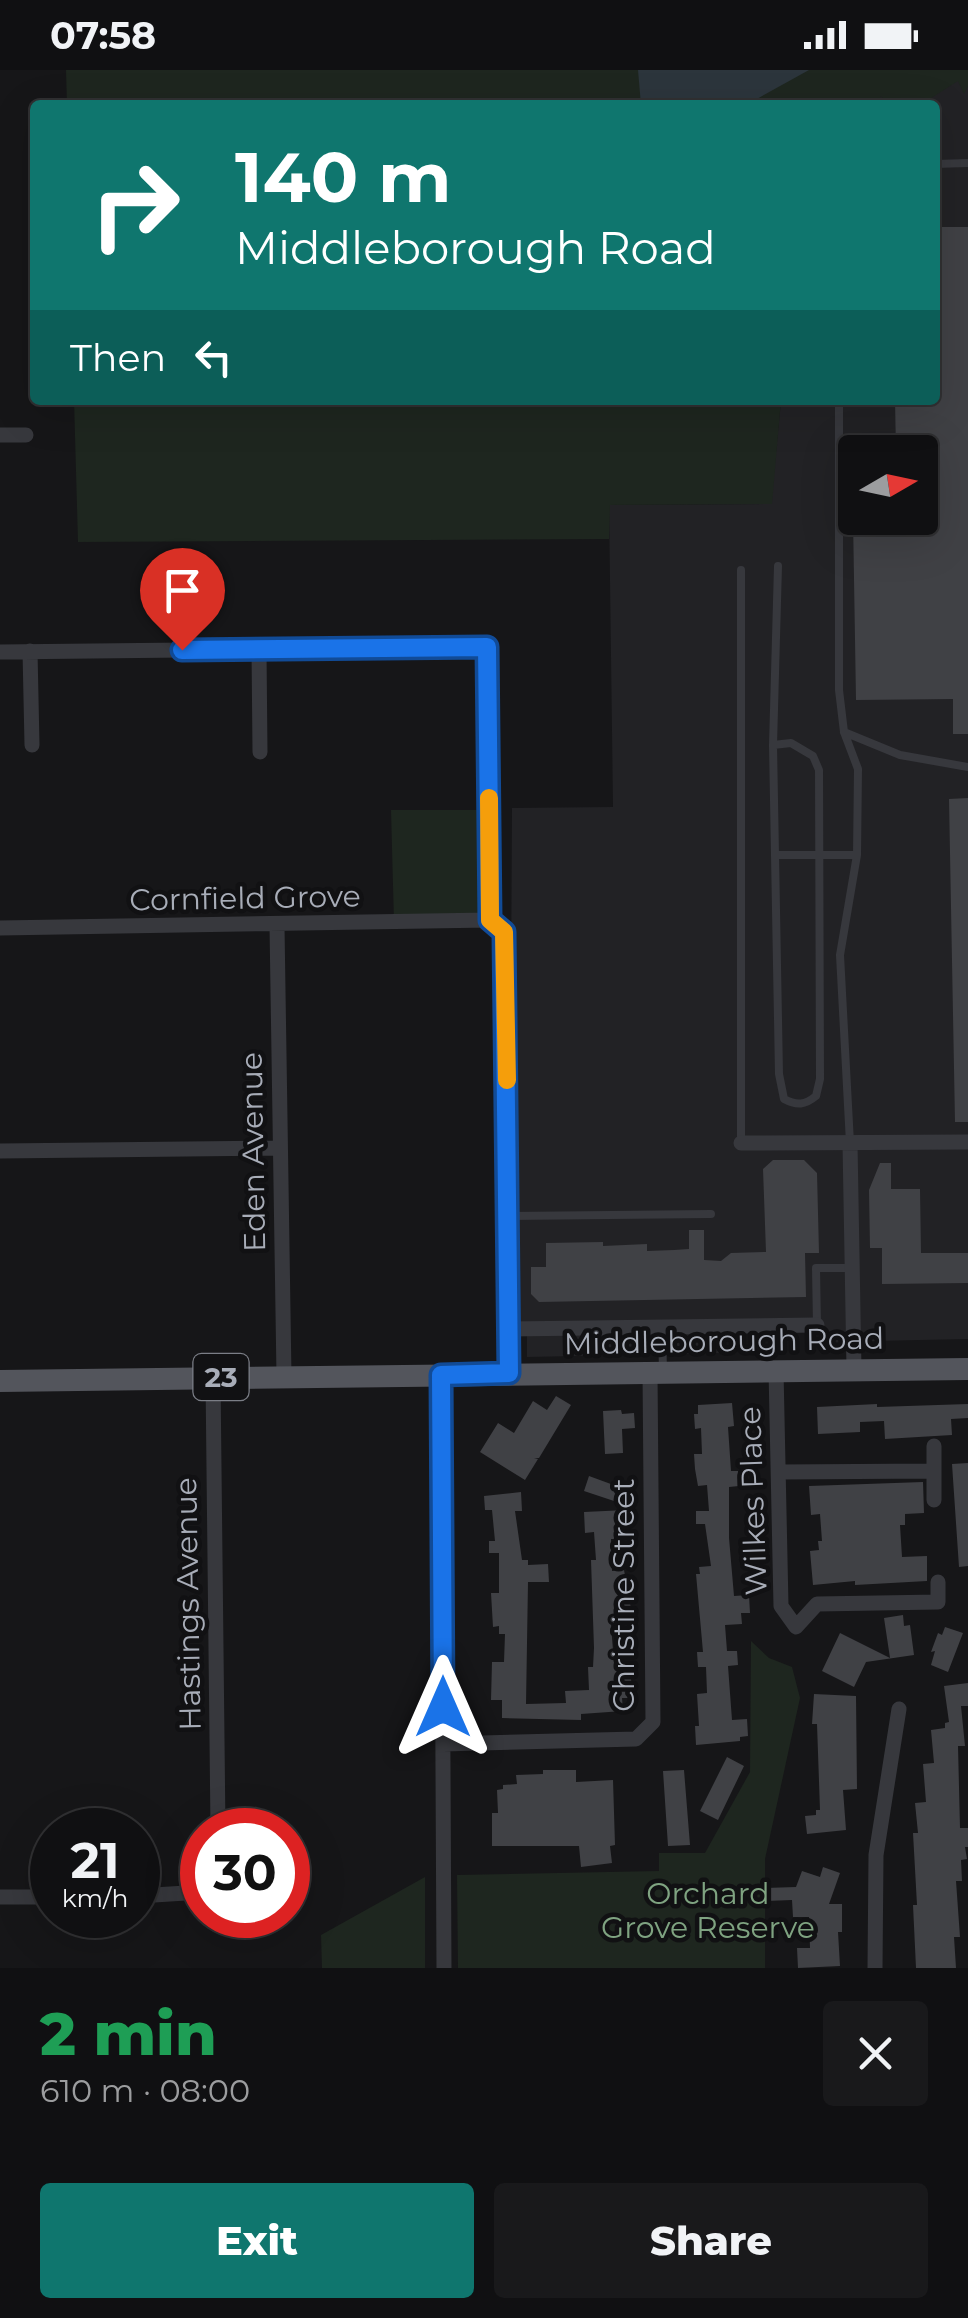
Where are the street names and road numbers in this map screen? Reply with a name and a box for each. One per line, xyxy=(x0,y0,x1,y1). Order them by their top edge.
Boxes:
street label: Cornfield Grove xyxy=(129,877,361,919)
street label: Eden Avenue xyxy=(233,1052,273,1252)
street label: Middleborough Road xyxy=(563,1320,885,1362)
road number: 23 xyxy=(194,1354,248,1400)
street label: Wilkes Place xyxy=(731,1406,775,1596)
street label: Hastings Avenue xyxy=(167,1477,209,1731)
street label: Christine Street xyxy=(605,1478,642,1712)

